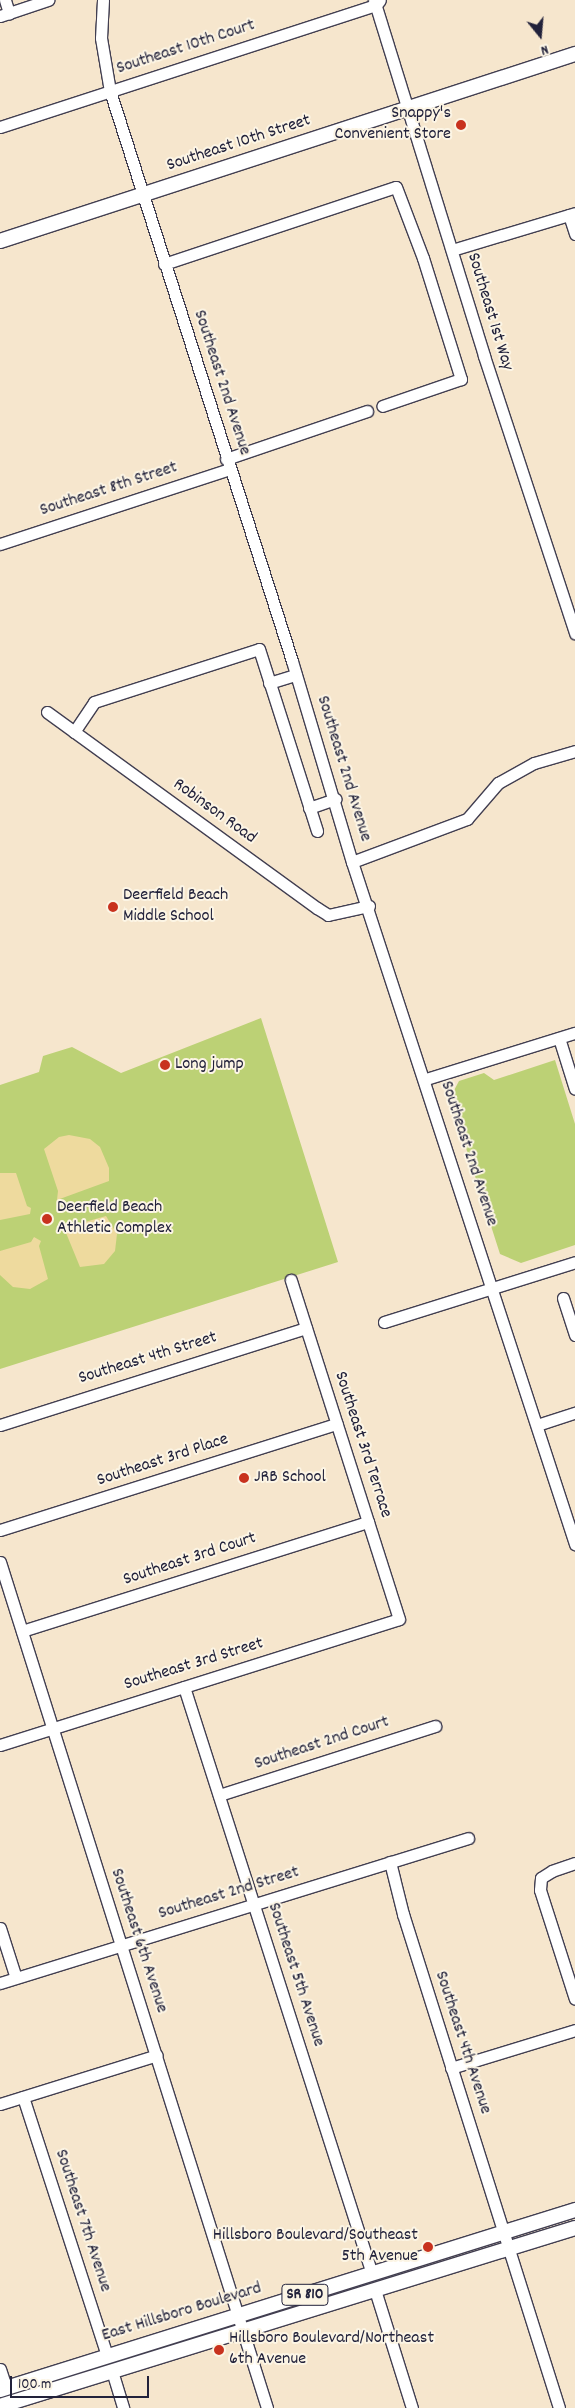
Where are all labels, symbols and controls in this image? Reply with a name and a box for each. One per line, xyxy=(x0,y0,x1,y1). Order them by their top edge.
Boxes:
north arrow xyxy=(515,10,565,60)
street label: Southeast 10th Court xyxy=(114,15,258,81)
text: N xyxy=(538,39,551,60)
place label: Snappy's Convenient Store xyxy=(335,104,451,146)
street label: Southeast 10th Street xyxy=(164,111,314,177)
marker: Snappy's Convenient Store xyxy=(455,119,467,131)
street label: Southeast 1st Way xyxy=(461,251,517,373)
street label: Southeast 2nd Avenue xyxy=(187,308,255,458)
street label: Southeast 8th Street xyxy=(38,458,180,522)
street label: Southeast 2nd Avenue xyxy=(311,694,375,844)
street label: Robinson Road xyxy=(168,775,260,849)
place label: Deerfield Beach Middle School xyxy=(123,886,228,929)
marker: Deerfield Beach Middle School xyxy=(107,901,119,913)
place label: Long jump xyxy=(175,1054,244,1076)
marker: Long jump xyxy=(159,1059,171,1071)
street label: Southeast 2nd Avenue xyxy=(434,1079,502,1229)
place label: Deerfield Beach Athletic Complex xyxy=(57,1198,172,1240)
marker: Deerfield Beach Athletic Complex xyxy=(41,1213,53,1225)
street label: Southeast 4th Street xyxy=(76,1328,220,1390)
street label: Southeast 3rd Terrace xyxy=(328,1369,396,1521)
street label: Southeast 3rd Place xyxy=(95,1430,231,1492)
place label: JRB School xyxy=(254,1467,326,1489)
marker: JRB School xyxy=(238,1472,250,1484)
street label: Southeast 3rd Court xyxy=(121,1528,259,1592)
street label: Southeast 3rd Street xyxy=(122,1634,266,1696)
street label: Southeast 2nd Court xyxy=(252,1712,392,1776)
street label: Southeast 2nd Street xyxy=(156,1862,302,1926)
street label: Southeast 6th Avenue xyxy=(104,1866,172,2016)
street label: Southeast 5th Avenue xyxy=(262,1900,328,2050)
street label: Southeast 4th Avenue xyxy=(429,1969,495,2117)
street label: Southeast 7th Avenue xyxy=(49,2147,115,2295)
place label: Hillsboro Boulevard/Southeast 5th Avenue xyxy=(213,2226,418,2268)
marker: Hillsboro Boulevard/Southeast 5th Avenue xyxy=(422,2241,434,2253)
street label: East Hillsboro Boulevard xyxy=(100,2278,264,2348)
road number: SR 810 xyxy=(281,2282,329,2308)
place label: Hillsboro Boulevard/Northeast 6th Avenue xyxy=(229,2329,434,2372)
marker: Hillsboro Boulevard/Northeast 6th Avenue xyxy=(213,2344,225,2356)
scale bar xyxy=(12,2366,151,2398)
text: 100 m xyxy=(18,2374,51,2396)

